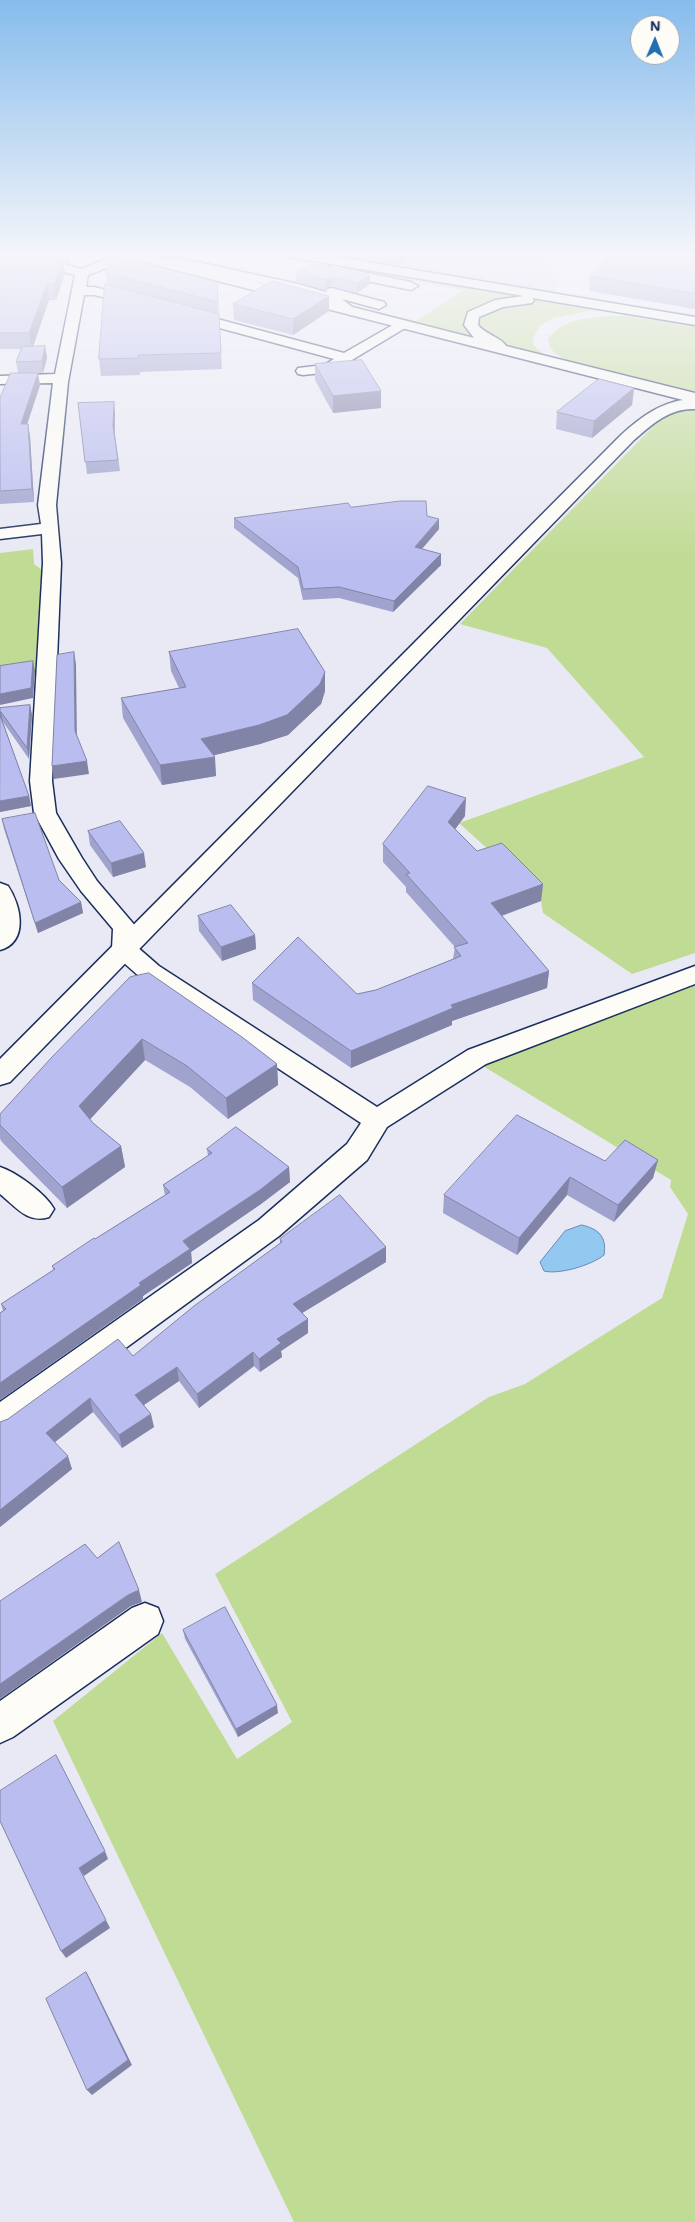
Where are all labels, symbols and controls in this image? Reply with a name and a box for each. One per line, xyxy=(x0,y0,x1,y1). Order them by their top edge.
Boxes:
north arrow xyxy=(630,15,680,65)
text: N xyxy=(650,16,661,35)

